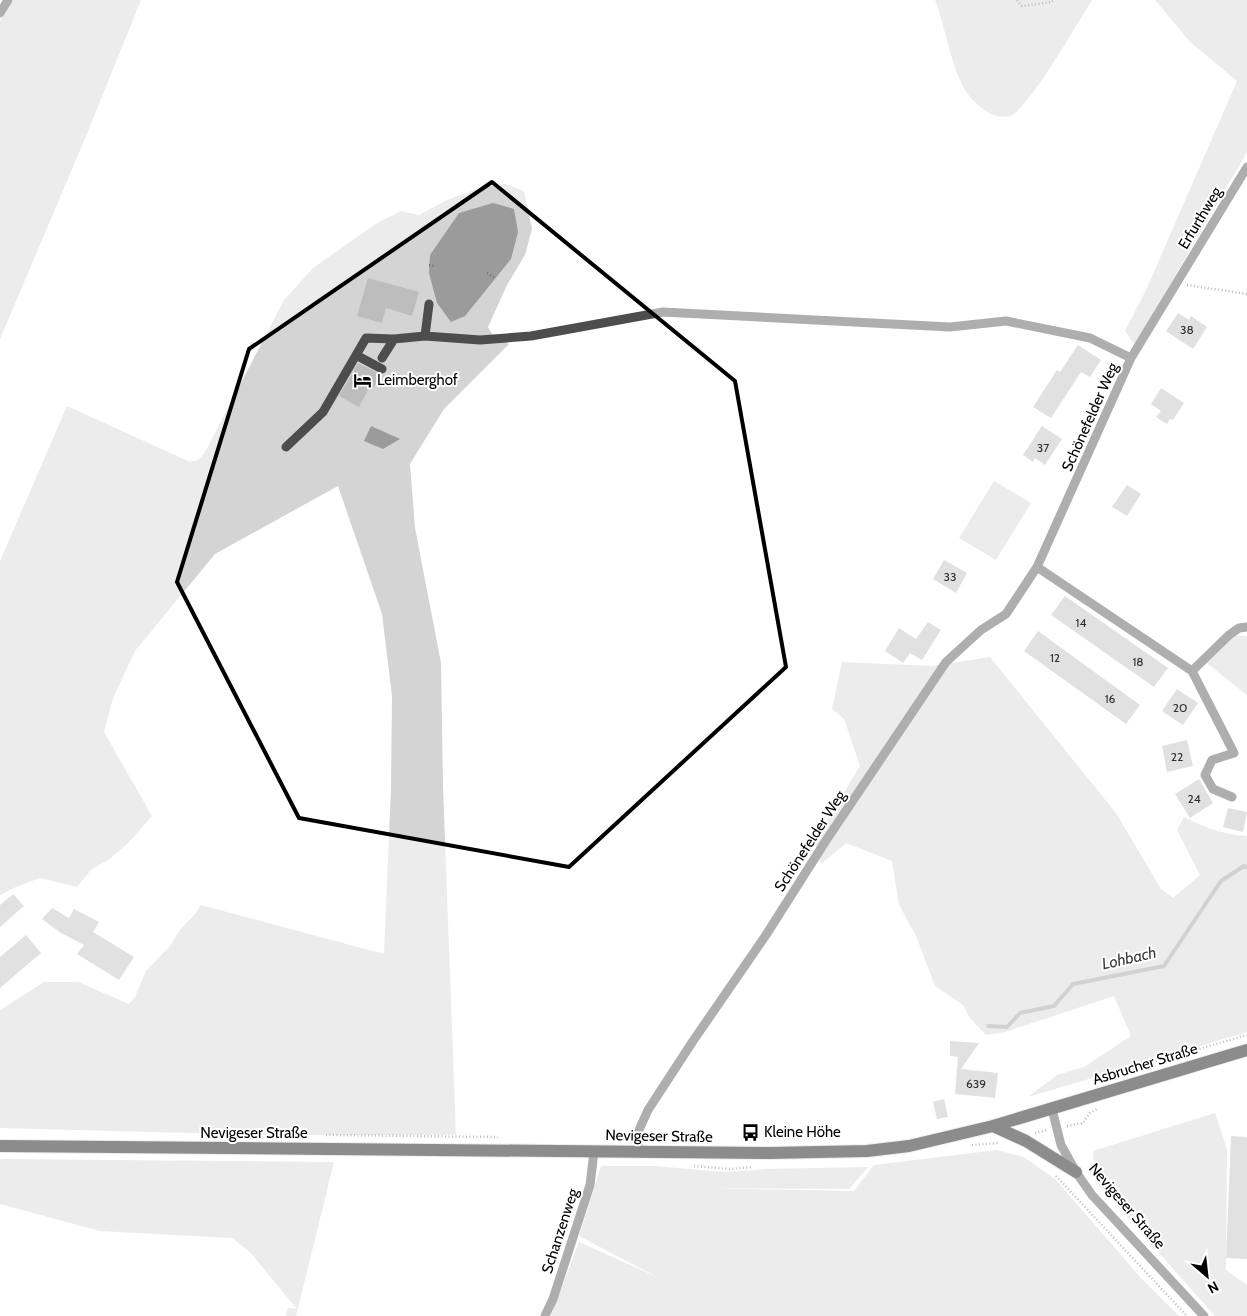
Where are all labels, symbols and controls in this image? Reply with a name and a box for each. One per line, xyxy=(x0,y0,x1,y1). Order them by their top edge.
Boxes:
street label: Erfurthweg xyxy=(1174,183,1226,252)
house number: 38 xyxy=(1180,322,1194,337)
street label: Schönefelder Weg xyxy=(1058,359,1122,474)
hotel icon: Leimberghof xyxy=(353,370,373,390)
place label: Leimberghof xyxy=(377,371,458,389)
house number: 37 xyxy=(1037,440,1049,455)
house number: 33 xyxy=(944,569,956,584)
house number: 14 xyxy=(1076,615,1086,630)
house number: 12 xyxy=(1050,650,1060,665)
house number: 18 xyxy=(1132,654,1144,669)
house number: 16 xyxy=(1105,691,1116,706)
house number: 20 xyxy=(1173,700,1187,715)
house number: 22 xyxy=(1171,749,1183,764)
street label: Schönefelder Weg xyxy=(771,787,850,895)
house number: 24 xyxy=(1187,791,1201,806)
water label: Lohbach xyxy=(1100,943,1158,973)
street label: Asbrucher Straße xyxy=(1090,1039,1200,1089)
house number: 639 xyxy=(966,1076,986,1091)
bus stop icon: Kleine Höhe xyxy=(740,1122,760,1142)
place label: Kleine Höhe xyxy=(764,1123,841,1141)
street label: Nevigeser Straße xyxy=(200,1124,308,1142)
street label: Nevigeser Straße xyxy=(605,1126,713,1146)
street label: Nevigeser Straße xyxy=(1085,1160,1169,1253)
street label: Schanzenweg xyxy=(538,1186,582,1276)
north arrow xyxy=(1182,1251,1232,1301)
text: N xyxy=(1205,1277,1222,1298)

